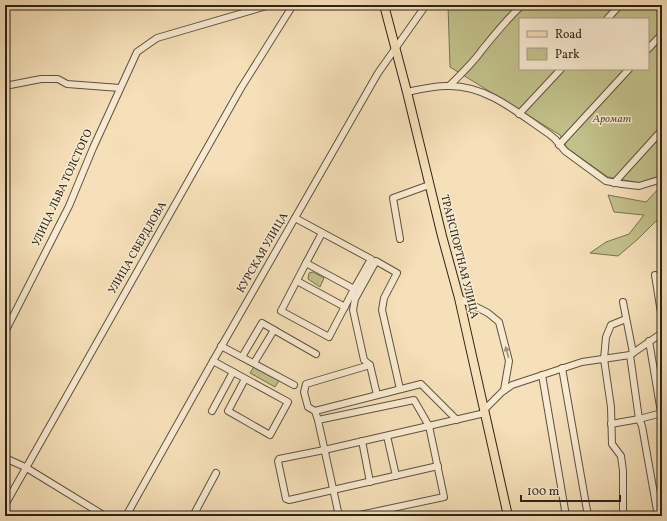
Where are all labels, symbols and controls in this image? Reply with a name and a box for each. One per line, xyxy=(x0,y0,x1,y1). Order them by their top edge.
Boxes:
legend xyxy=(519,18,649,70)
text: Road xyxy=(555,27,582,43)
text: Park xyxy=(555,47,580,63)
park label: Аромат xyxy=(592,112,632,127)
street label: УЛИЦА ЛЬВА ТОЛСТОГО xyxy=(29,127,97,249)
street label: ТРАНСПОРТНАЯ УЛИЦА xyxy=(436,193,482,321)
street label: УЛИЦА СВЕРДЛОВА xyxy=(105,199,171,297)
street label: КУРСКАЯ УЛИЦА xyxy=(234,210,292,296)
one-way arrow xyxy=(504,345,510,357)
scale bar xyxy=(521,477,620,503)
text: 100 m xyxy=(527,484,560,500)

